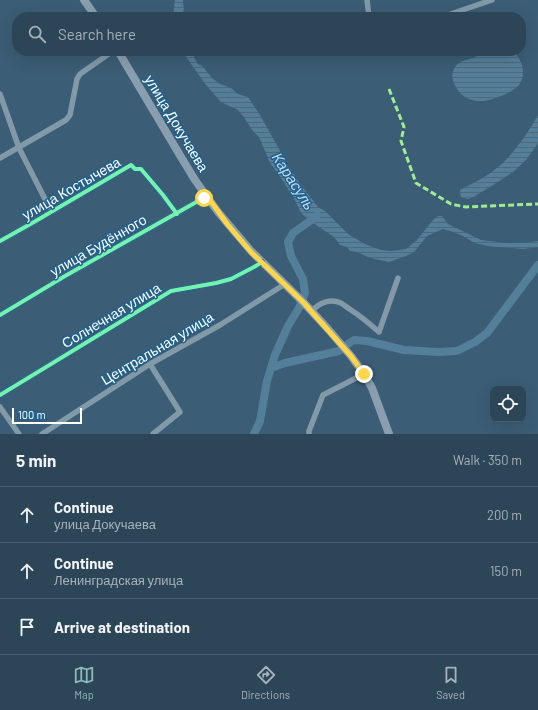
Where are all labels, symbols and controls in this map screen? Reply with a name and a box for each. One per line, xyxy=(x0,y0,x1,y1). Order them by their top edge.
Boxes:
search box xyxy=(12,12,526,56)
icon: search xyxy=(26,23,48,45)
text: Search here xyxy=(58,25,136,43)
street label: улица Докучаева xyxy=(141,72,213,175)
water label: Карасуль xyxy=(269,149,319,213)
street label: улица Костычева xyxy=(19,153,123,223)
route start xyxy=(195,189,213,207)
street label: улица Будённого xyxy=(47,210,149,279)
street label: Солнечная улица xyxy=(58,279,164,351)
street label: Центральная улица xyxy=(98,308,216,388)
route end xyxy=(355,365,373,383)
map controls xyxy=(490,386,526,422)
button: locate xyxy=(490,386,526,422)
scale bar xyxy=(12,406,82,425)
text: 100 m xyxy=(18,408,46,421)
text: 5 min xyxy=(16,450,56,470)
text: Walk · 350 m xyxy=(453,452,522,468)
text: Continue xyxy=(54,498,114,516)
icon: ahead xyxy=(16,504,38,526)
text: 200 m xyxy=(487,507,522,523)
text: улица Докучаева xyxy=(54,516,156,532)
text: Continue xyxy=(54,554,114,572)
icon: ahead xyxy=(16,560,38,582)
text: 150 m xyxy=(490,563,522,579)
text: Ленинградская улица xyxy=(54,572,183,588)
icon: arrive xyxy=(16,616,38,638)
text: Arrive at destination xyxy=(54,618,190,636)
tab: Map xyxy=(73,664,95,701)
tab: Directions xyxy=(241,664,290,701)
tab: Saved xyxy=(436,664,465,701)

